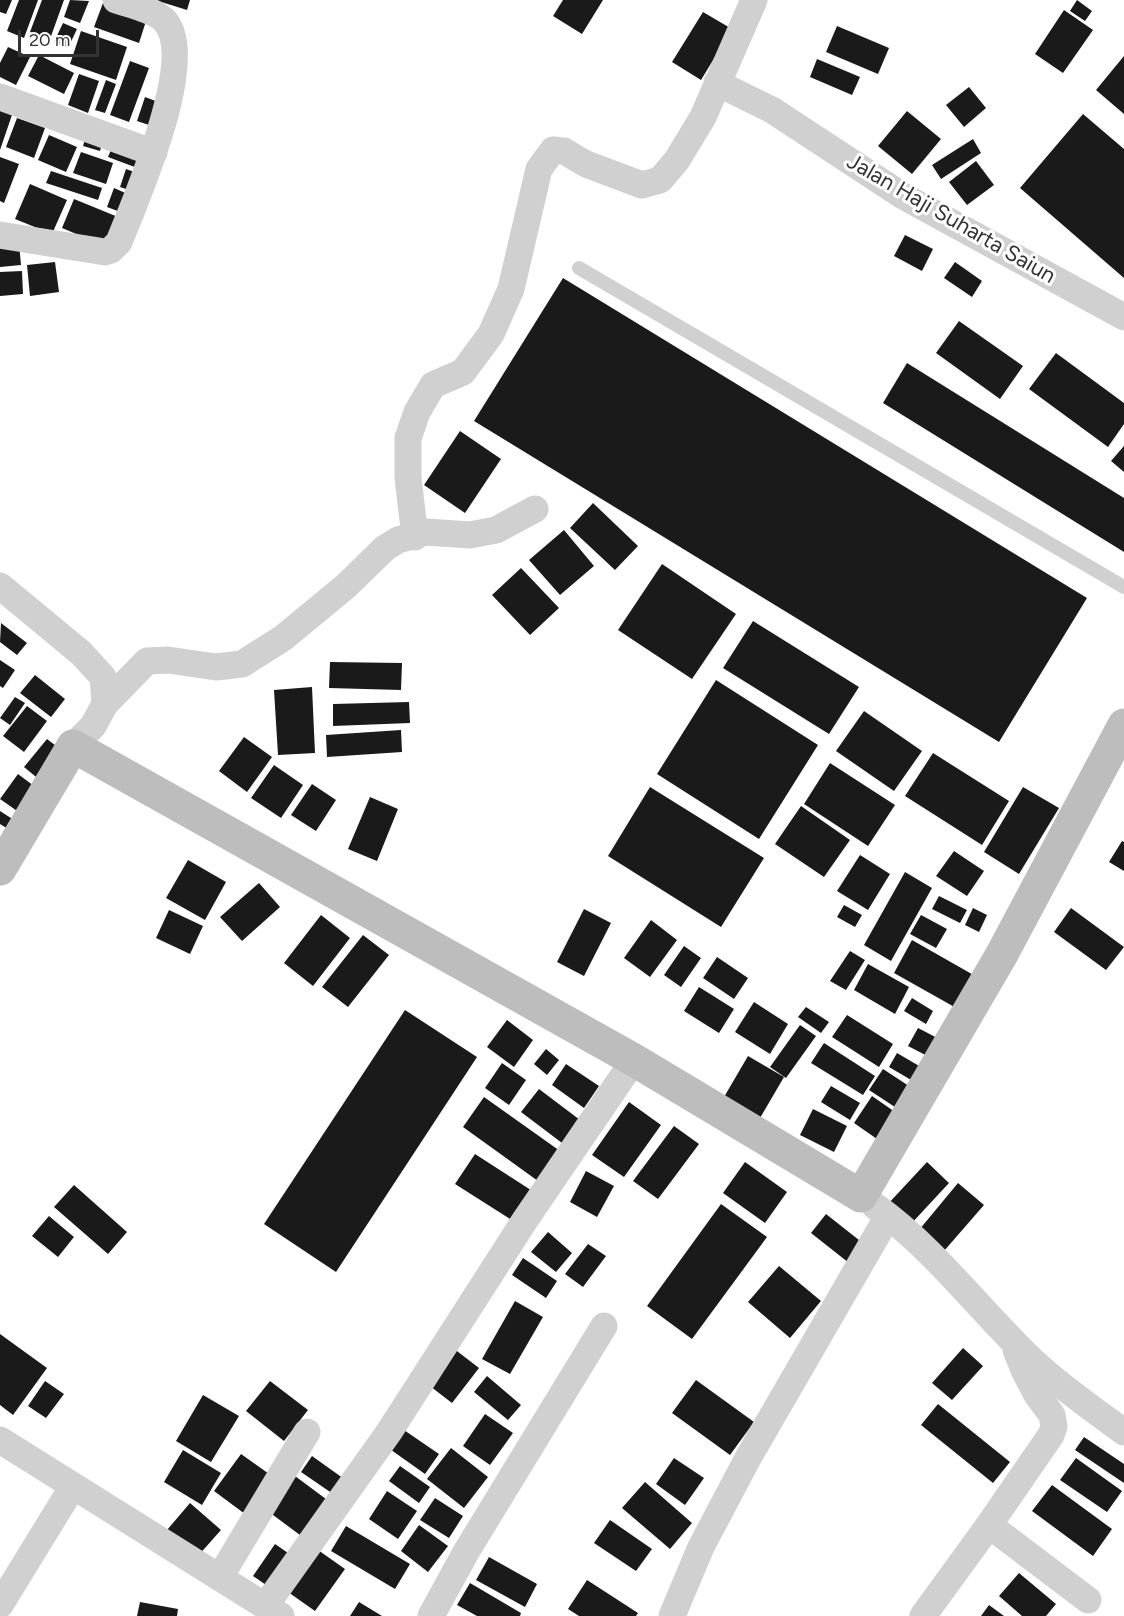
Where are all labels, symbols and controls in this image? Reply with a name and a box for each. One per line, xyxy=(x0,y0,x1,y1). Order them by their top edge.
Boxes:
scale bar xyxy=(21,18,102,56)
text: 20 m xyxy=(29,29,70,51)
street label: Jalan Haji Suharta Saiun xyxy=(842,148,1060,290)

